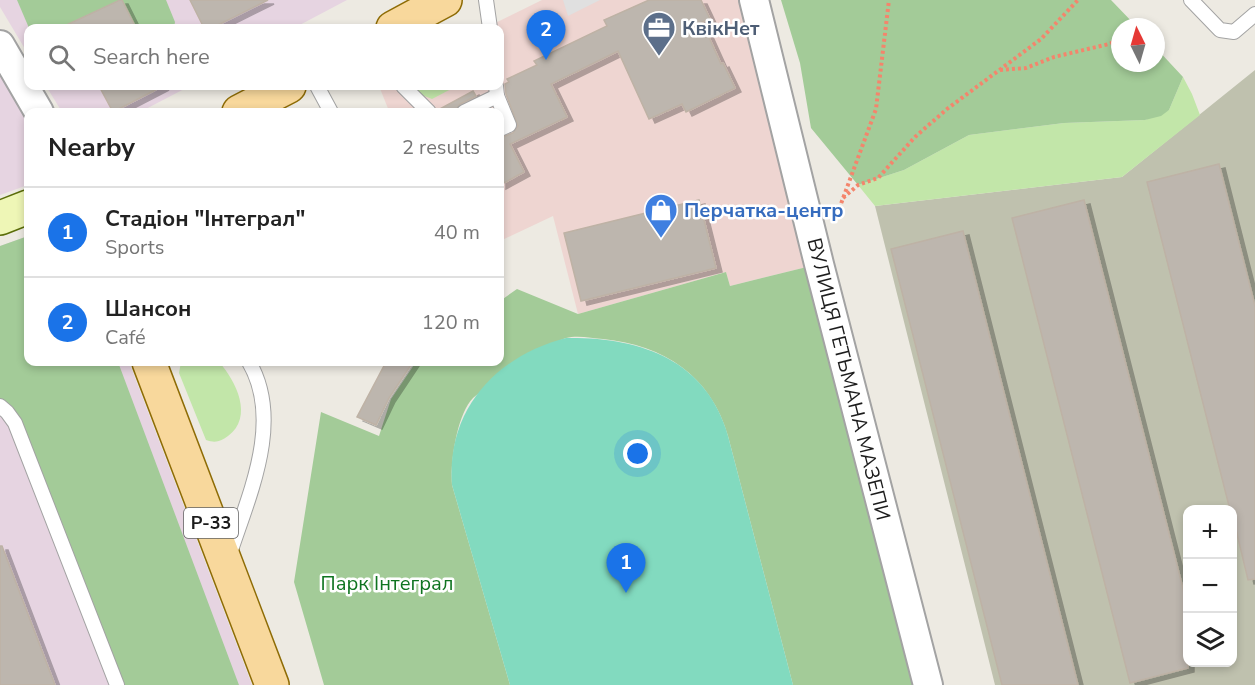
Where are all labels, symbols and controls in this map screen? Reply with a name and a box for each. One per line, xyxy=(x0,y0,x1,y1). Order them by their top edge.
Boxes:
pin: 2 xyxy=(526,10,566,60)
office icon: КвікНет xyxy=(641,10,677,57)
place label: КвікНет xyxy=(682,15,760,42)
north arrow xyxy=(1111,18,1165,72)
search box xyxy=(24,24,504,90)
icon: search xyxy=(45,41,78,74)
text: Search here xyxy=(93,42,210,72)
text: Nearby xyxy=(48,130,135,165)
text: 2 results xyxy=(402,134,480,161)
shop icon: Перчатка-центр xyxy=(643,192,679,239)
place label: Перчатка-центр xyxy=(684,197,843,224)
text: Стадіон "Інтеграл" xyxy=(105,204,305,234)
text: 1 xyxy=(62,219,74,246)
text: 40 m xyxy=(434,219,480,246)
text: Sports xyxy=(105,234,164,261)
street label: ВУЛИЦЯ ГЕТЬМАНА МАЗЕПИ xyxy=(800,235,897,523)
text: Шансон xyxy=(105,294,191,324)
text: 2 xyxy=(62,309,74,336)
text: 120 m xyxy=(422,309,480,336)
text: Café xyxy=(105,324,146,351)
your location xyxy=(623,439,652,468)
map controls xyxy=(1183,505,1237,667)
button: + xyxy=(1183,505,1237,559)
road number: Р-33 xyxy=(184,508,238,538)
pin: 1 xyxy=(606,544,646,593)
button: − xyxy=(1183,559,1237,613)
park label: Парк Інтеграл xyxy=(321,570,453,597)
button: layers xyxy=(1183,613,1237,667)

